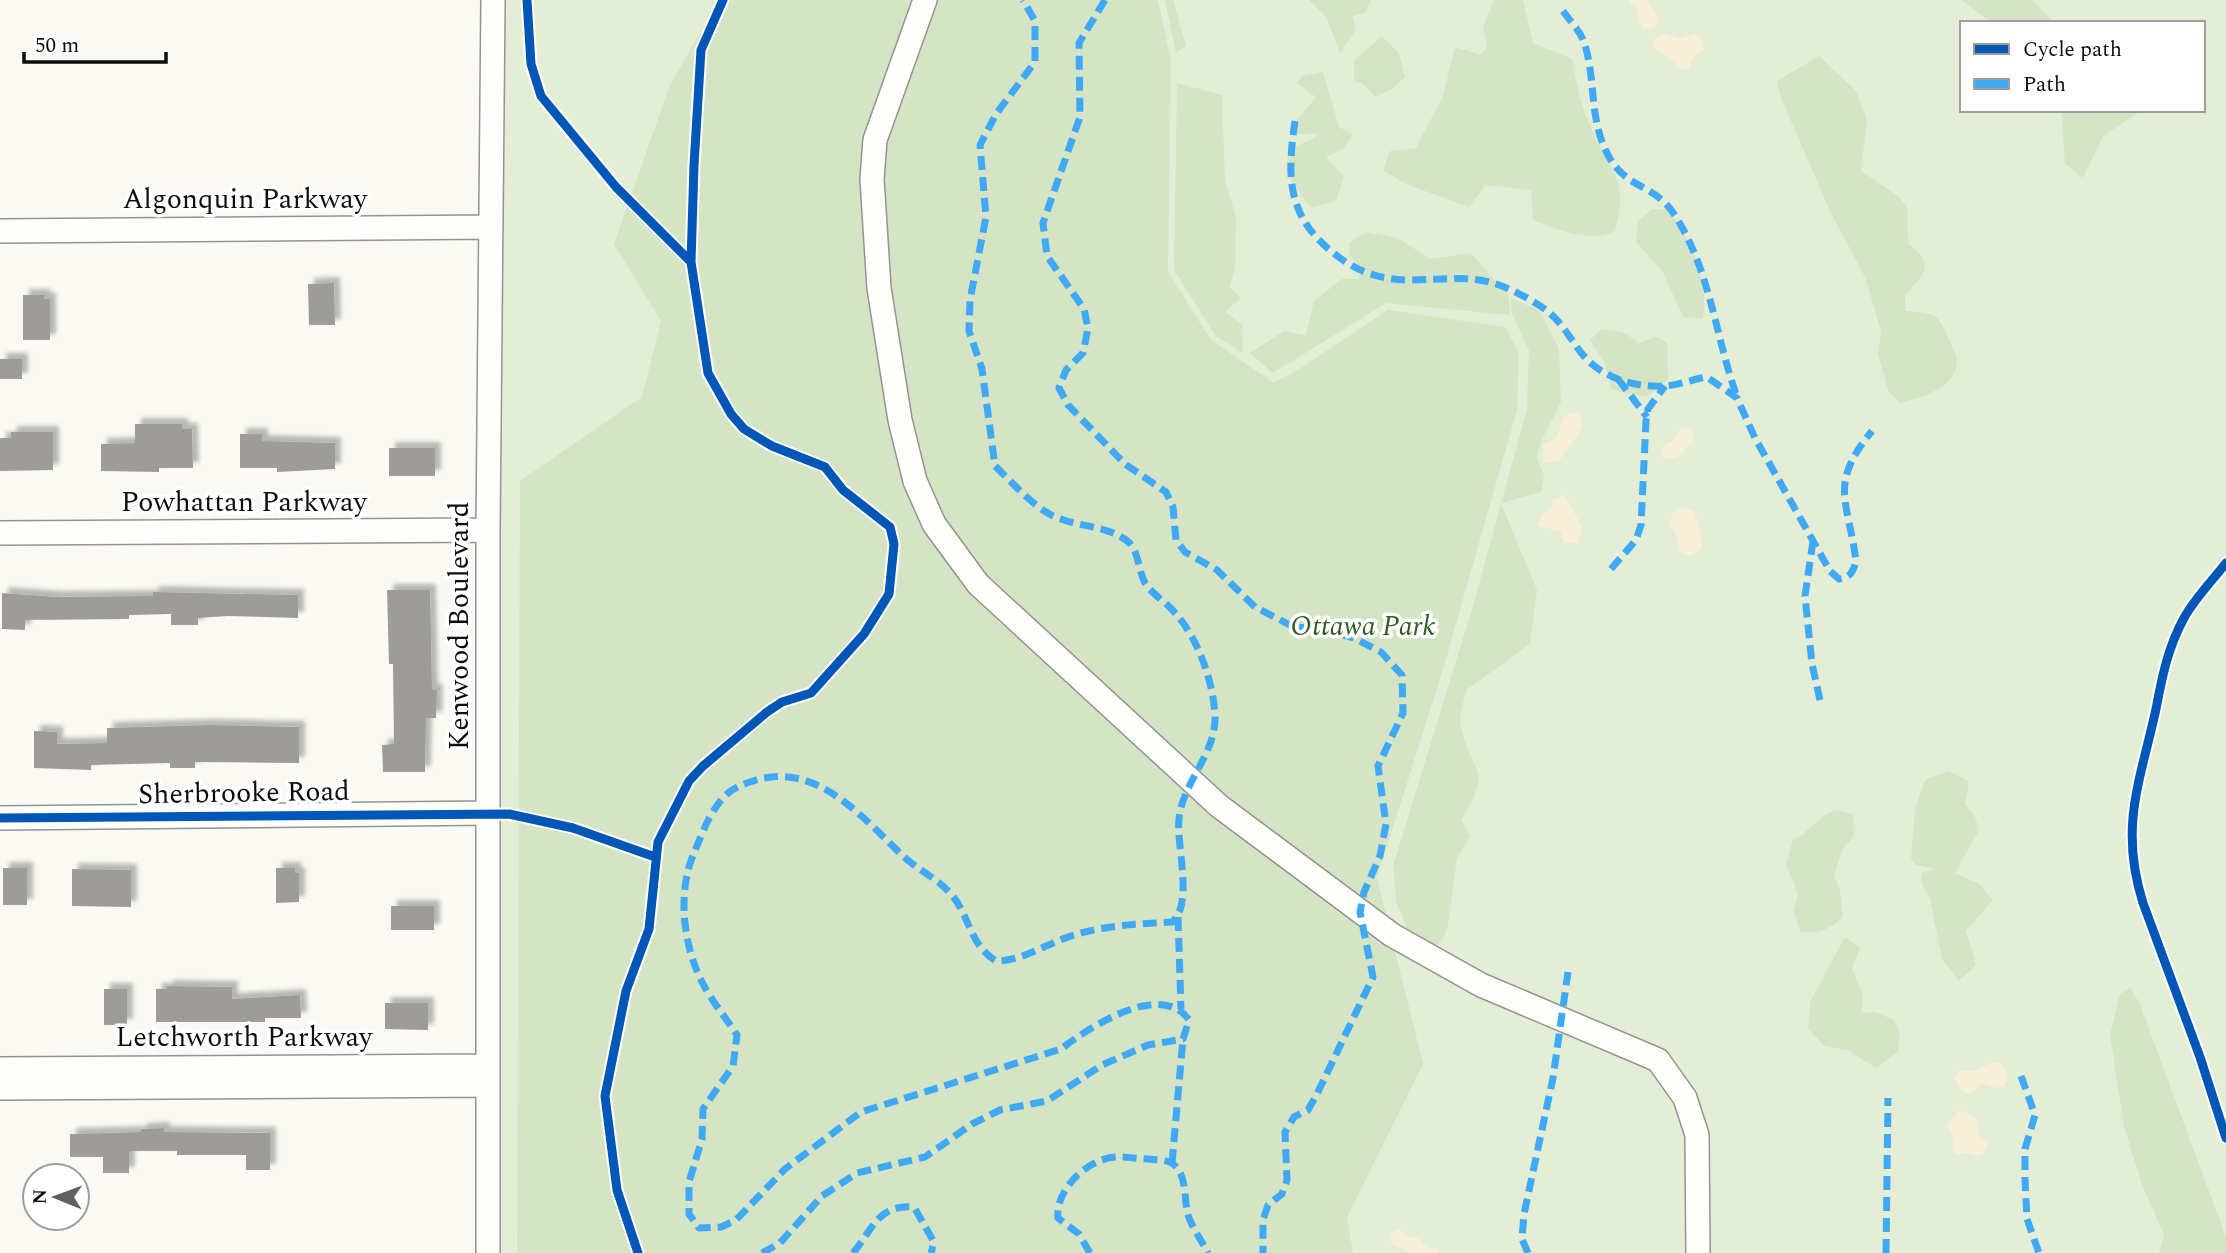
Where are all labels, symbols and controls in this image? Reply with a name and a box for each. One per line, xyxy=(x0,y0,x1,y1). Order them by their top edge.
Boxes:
scale bar xyxy=(24,21,166,65)
legend xyxy=(1960,21,2205,112)
text: 50 m xyxy=(35,30,79,62)
text: Cycle path xyxy=(2023,34,2122,66)
text: Path xyxy=(2023,69,2066,101)
street label: Algonquin Parkway xyxy=(123,178,369,221)
street label: Powhattan Parkway xyxy=(121,481,369,524)
street label: Kenwood Boulevard xyxy=(438,502,481,750)
park label: Ottawa Park xyxy=(1290,605,1436,648)
street label: Sherbrooke Road xyxy=(138,770,350,816)
street label: Letchworth Parkway xyxy=(116,1016,374,1059)
north arrow xyxy=(21,1162,91,1232)
text: N xyxy=(26,1189,55,1205)

